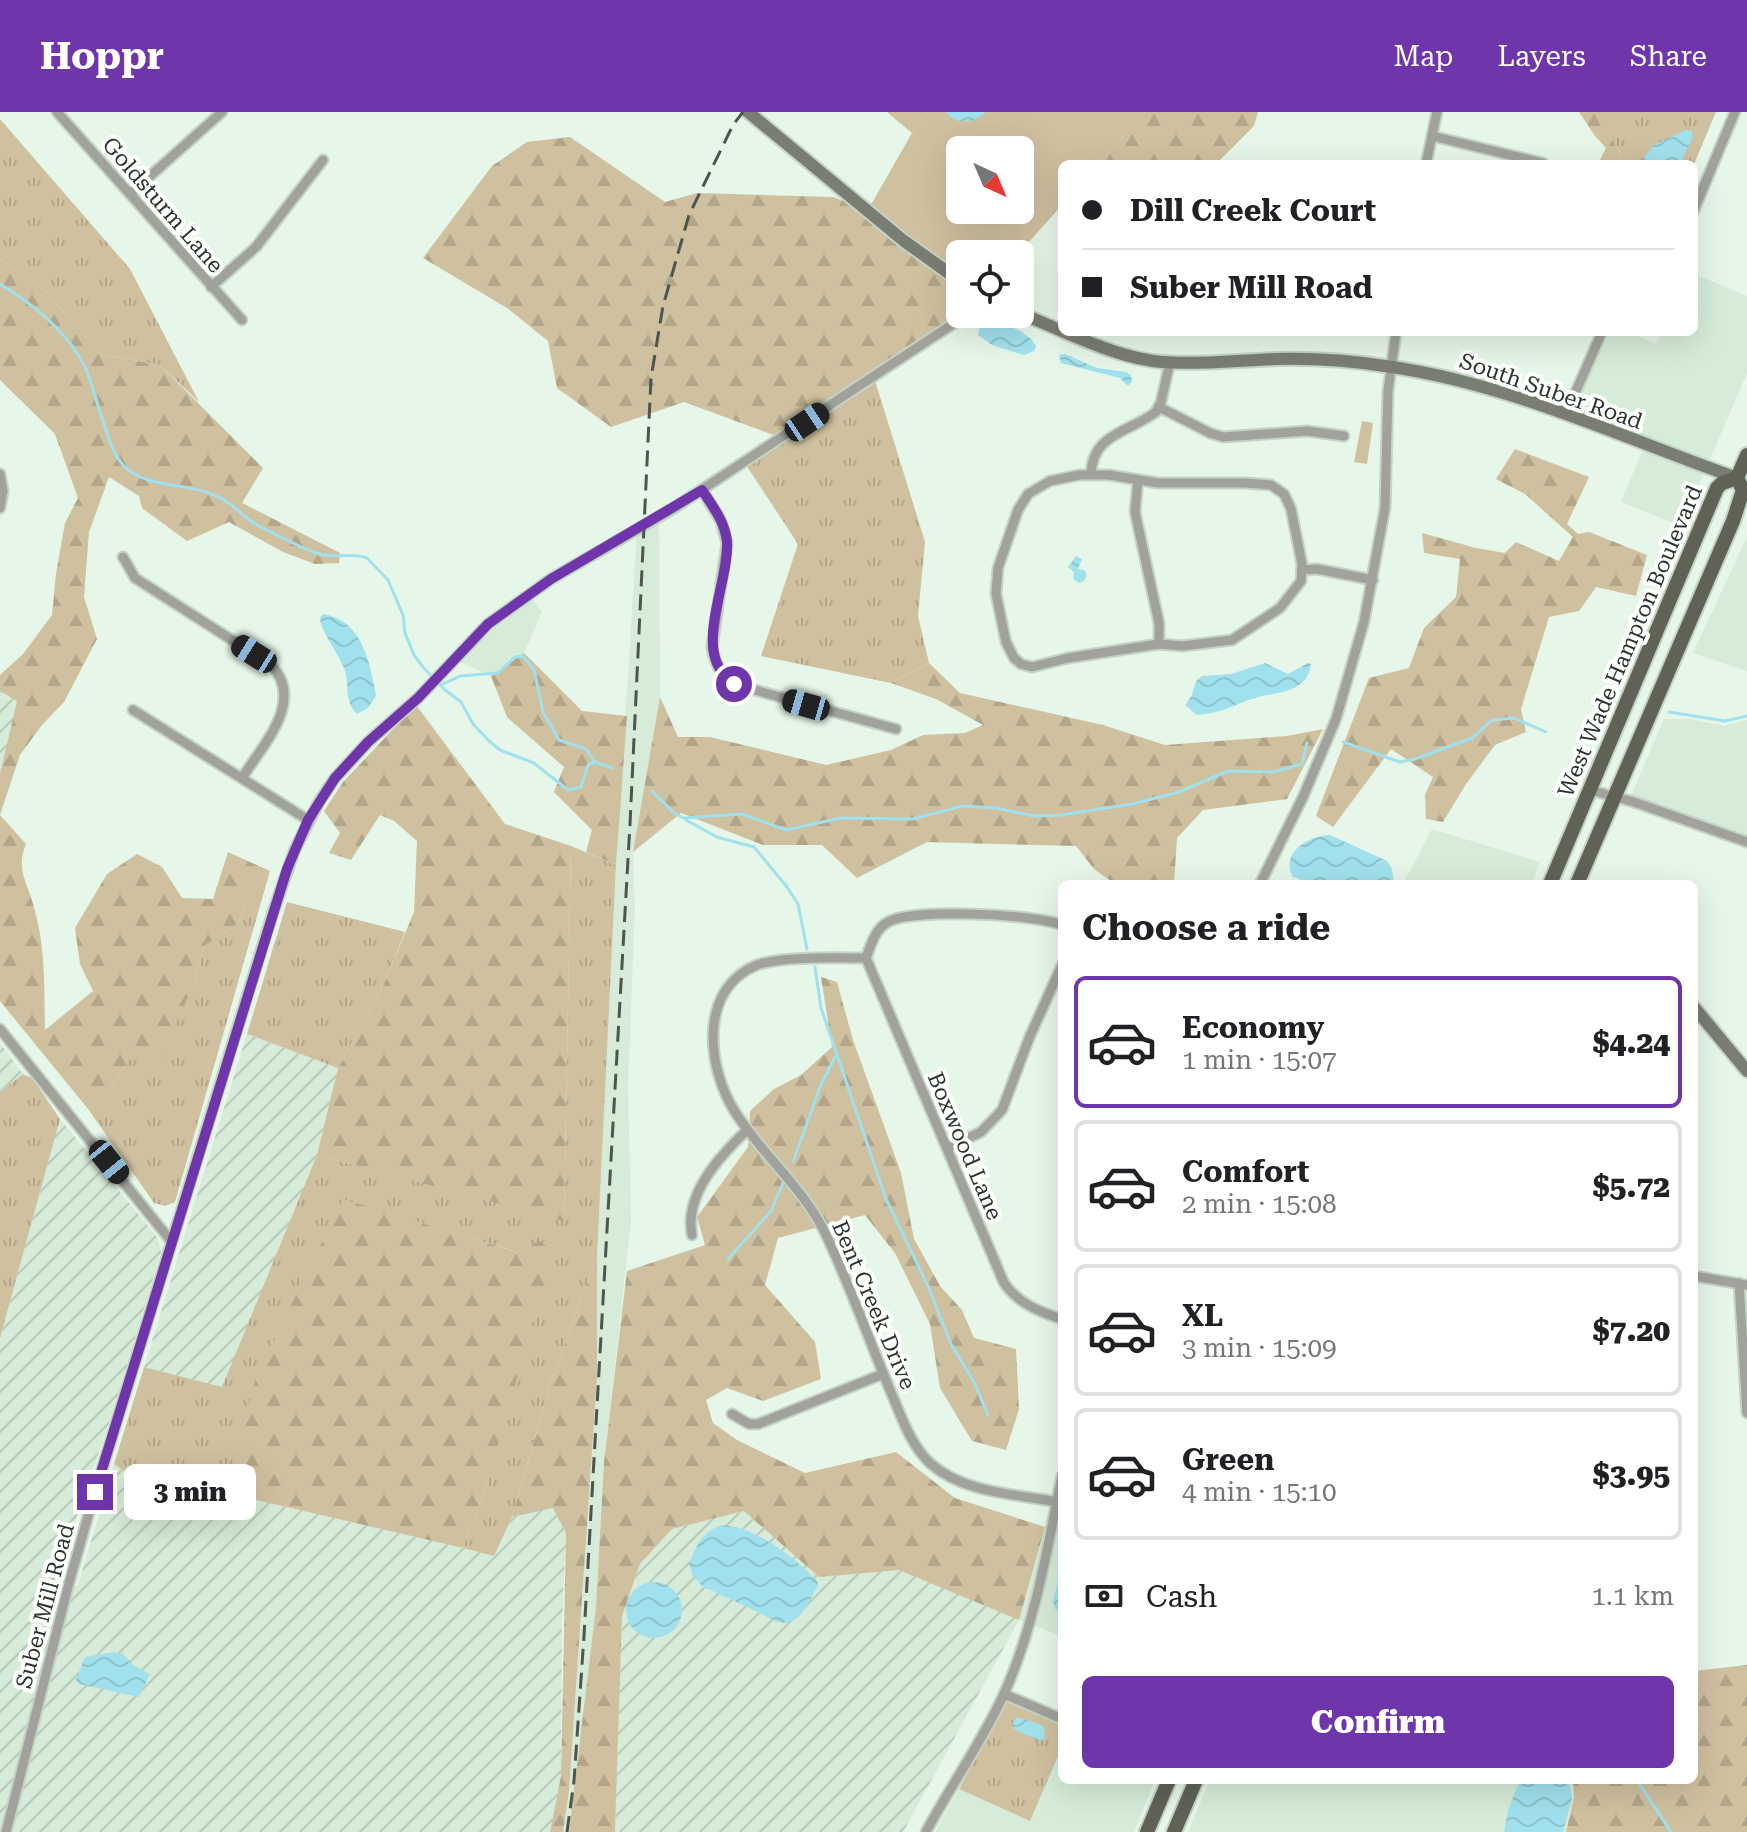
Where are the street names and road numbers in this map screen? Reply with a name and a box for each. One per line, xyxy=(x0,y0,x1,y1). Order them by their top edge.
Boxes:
street label: Goldsturm Lane xyxy=(97,132,229,278)
street label: South Suber Road xyxy=(1456,348,1646,434)
street label: West Wade Hampton Boulevard xyxy=(1553,481,1707,801)
street label: Boxwood Lane xyxy=(923,1069,1007,1223)
street label: Bent Creek Drive xyxy=(827,1217,921,1393)
street label: Suber Mill Road xyxy=(11,1521,79,1691)

